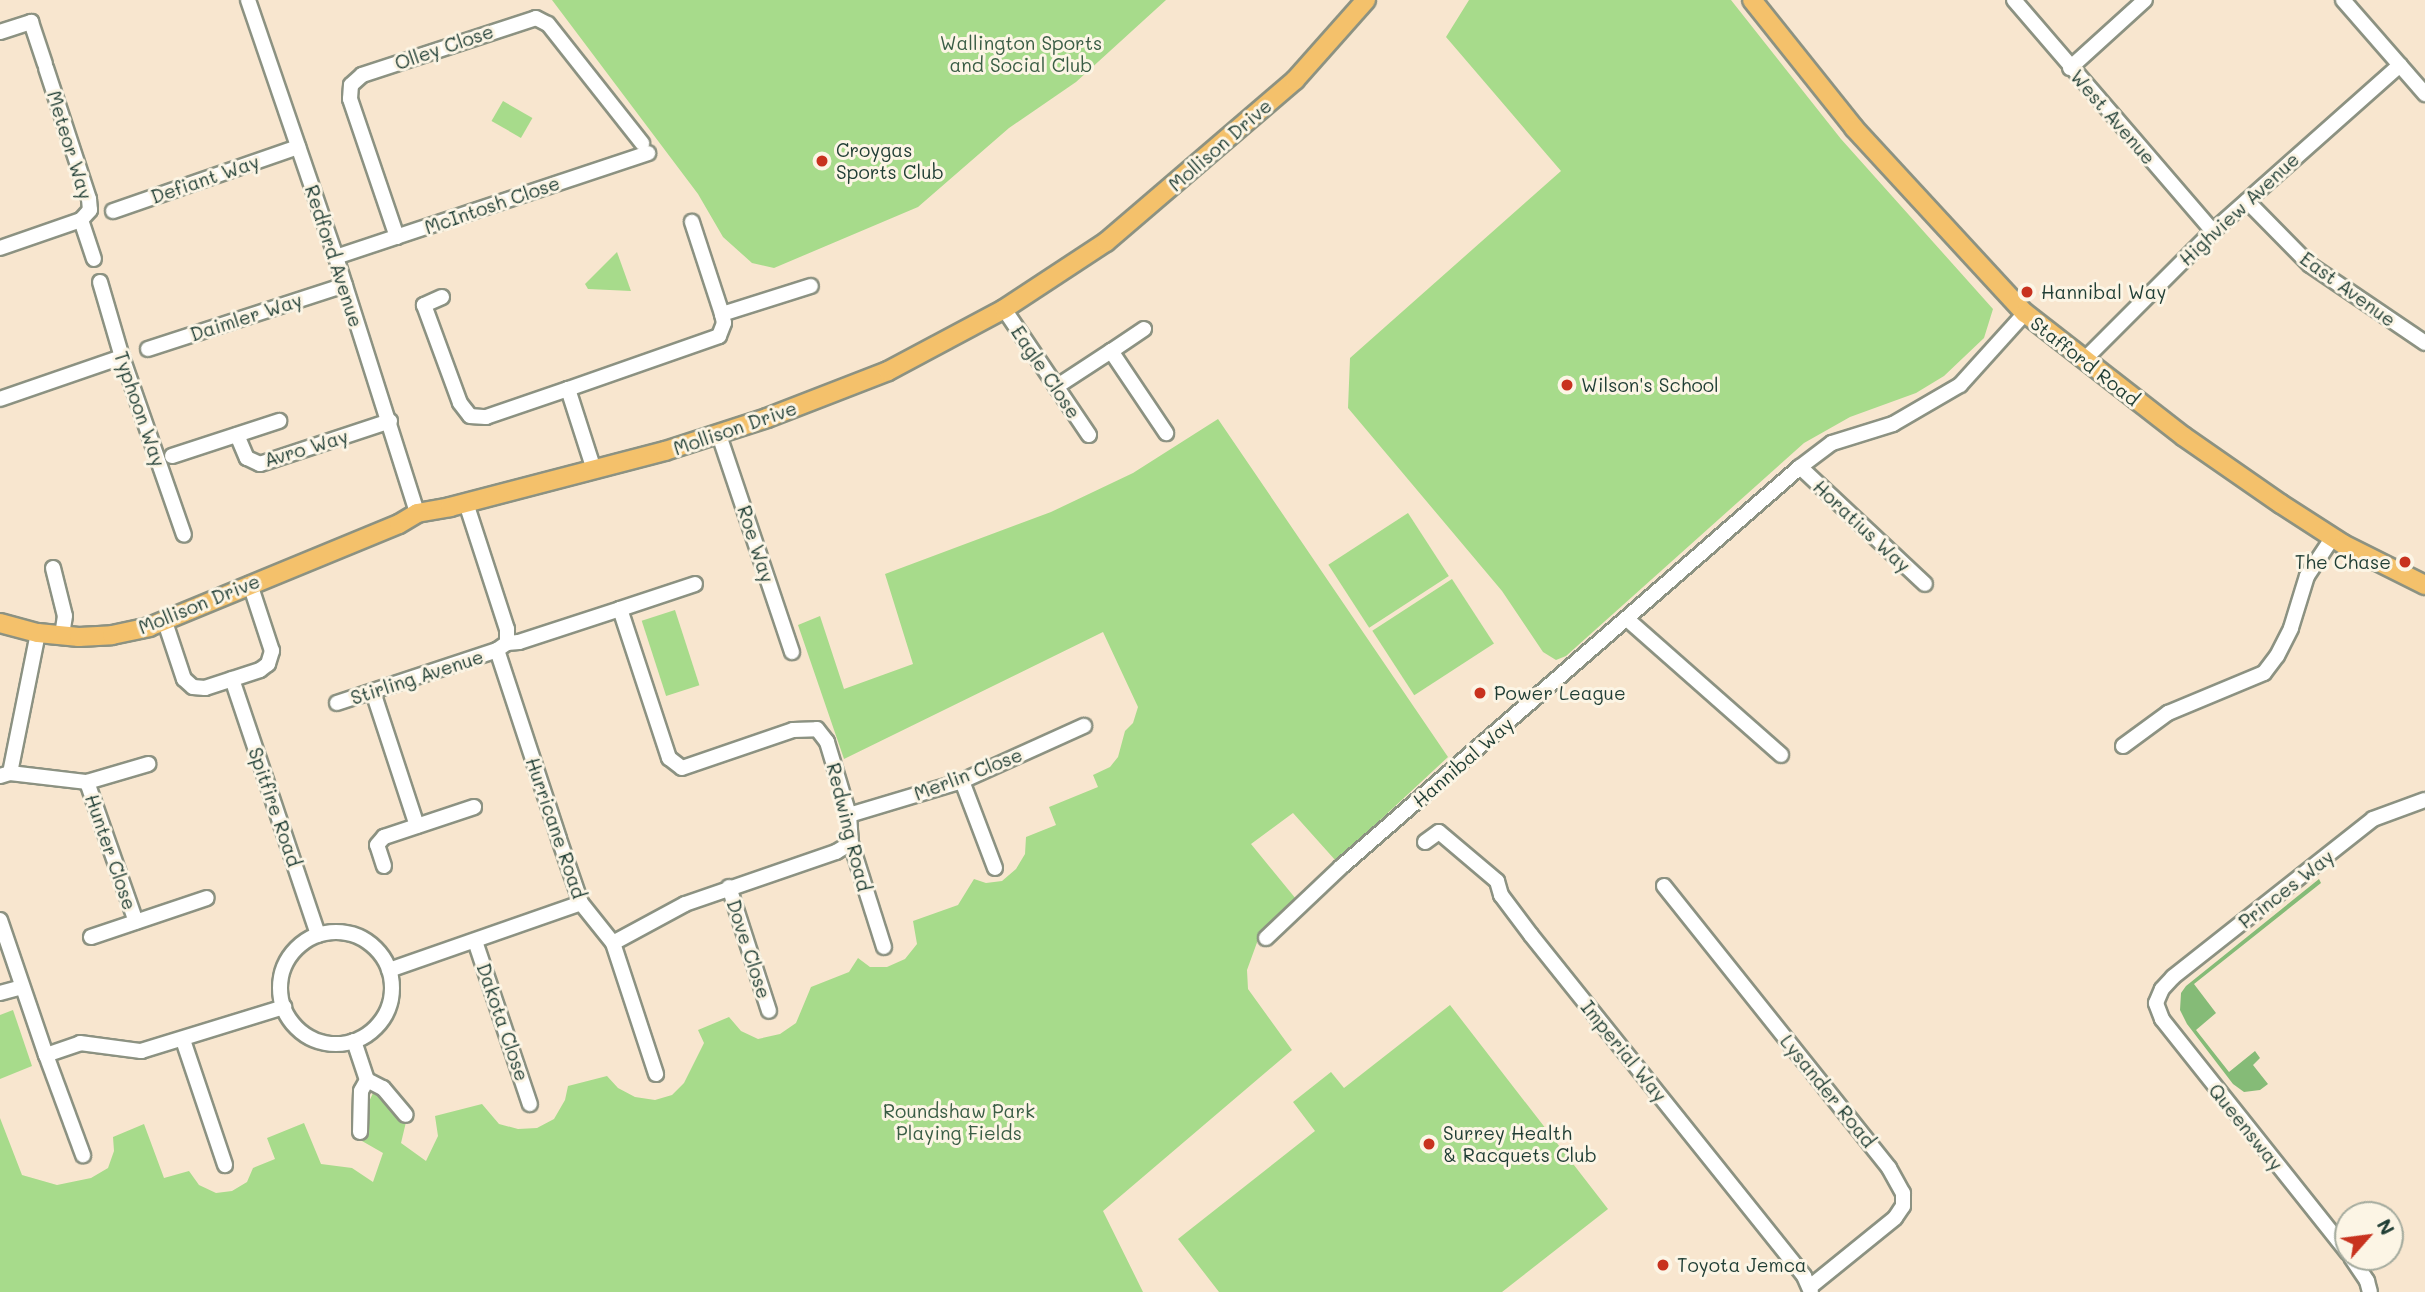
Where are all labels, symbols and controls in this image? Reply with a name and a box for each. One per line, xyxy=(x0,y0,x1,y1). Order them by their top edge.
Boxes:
street label: Olley Close xyxy=(392,19,496,75)
park label: Wallington Sports and Social Club xyxy=(940,32,1102,76)
street label: West Avenue xyxy=(2066,65,2160,169)
street label: Meteor Way xyxy=(43,88,97,202)
street label: Mollison Drive xyxy=(1164,94,1276,196)
place label: Croygas Sports Club xyxy=(836,139,944,183)
street label: Highview Avenue xyxy=(2174,148,2304,270)
street label: Defiant Way xyxy=(148,150,262,208)
marker: Croygas Sports Club xyxy=(814,153,830,169)
street label: McIntosh Close xyxy=(421,171,563,239)
street label: Redford Avenue xyxy=(300,182,368,330)
street label: East Avenue xyxy=(2296,247,2400,331)
place label: Hannibal Way xyxy=(2041,281,2166,303)
marker: Hannibal Way xyxy=(2019,284,2035,300)
street label: Daimler Way xyxy=(187,288,305,346)
street label: Stafford Road xyxy=(2026,311,2144,411)
street label: Eagle Close xyxy=(1007,321,1085,423)
street label: Typhoon Way xyxy=(110,348,170,470)
place label: Wilson's School xyxy=(1581,374,1719,396)
marker: Wilson's School xyxy=(1559,377,1575,393)
street label: Mollison Drive xyxy=(670,396,800,460)
street label: Avro Way xyxy=(261,424,351,472)
street label: Horatius Way xyxy=(1809,475,1915,577)
street label: Roe Way xyxy=(733,503,779,585)
place label: The Chase xyxy=(2295,551,2391,573)
marker: The Chase xyxy=(2397,554,2413,570)
street label: Mollison Drive xyxy=(135,569,263,639)
street label: Stirling Avenue xyxy=(348,645,486,709)
place label: Power League xyxy=(1494,682,1626,704)
marker: Power League xyxy=(1472,685,1488,701)
street label: Hannibal Way xyxy=(1408,712,1518,812)
street label: Merlin Close xyxy=(911,743,1025,805)
street label: Spitfire Road xyxy=(244,744,306,870)
street label: Hurricane Road xyxy=(521,755,591,901)
street label: Redwing Road xyxy=(822,760,876,894)
street label: Hunter Close xyxy=(81,791,141,913)
street label: Princes Way xyxy=(2234,845,2338,933)
street label: Dove Close xyxy=(722,897,776,1001)
street label: Dakota Close xyxy=(472,960,534,1084)
street label: Imperial Way xyxy=(1576,996,1672,1106)
street label: Lysander Road xyxy=(1776,1030,1880,1152)
street label: Queensway xyxy=(2204,1079,2288,1175)
park label: Roundshaw Park Playing Fields xyxy=(883,1100,1035,1144)
place label: Surrey Health & Racquets Club xyxy=(1443,1122,1597,1166)
marker: Surrey Health & Racquets Club xyxy=(1421,1136,1437,1152)
north arrow xyxy=(2334,1201,2404,1271)
text: N xyxy=(2372,1215,2401,1239)
place label: Toyota Jemca xyxy=(1677,1254,1807,1276)
marker: Toyota Jemca xyxy=(1655,1257,1671,1273)

